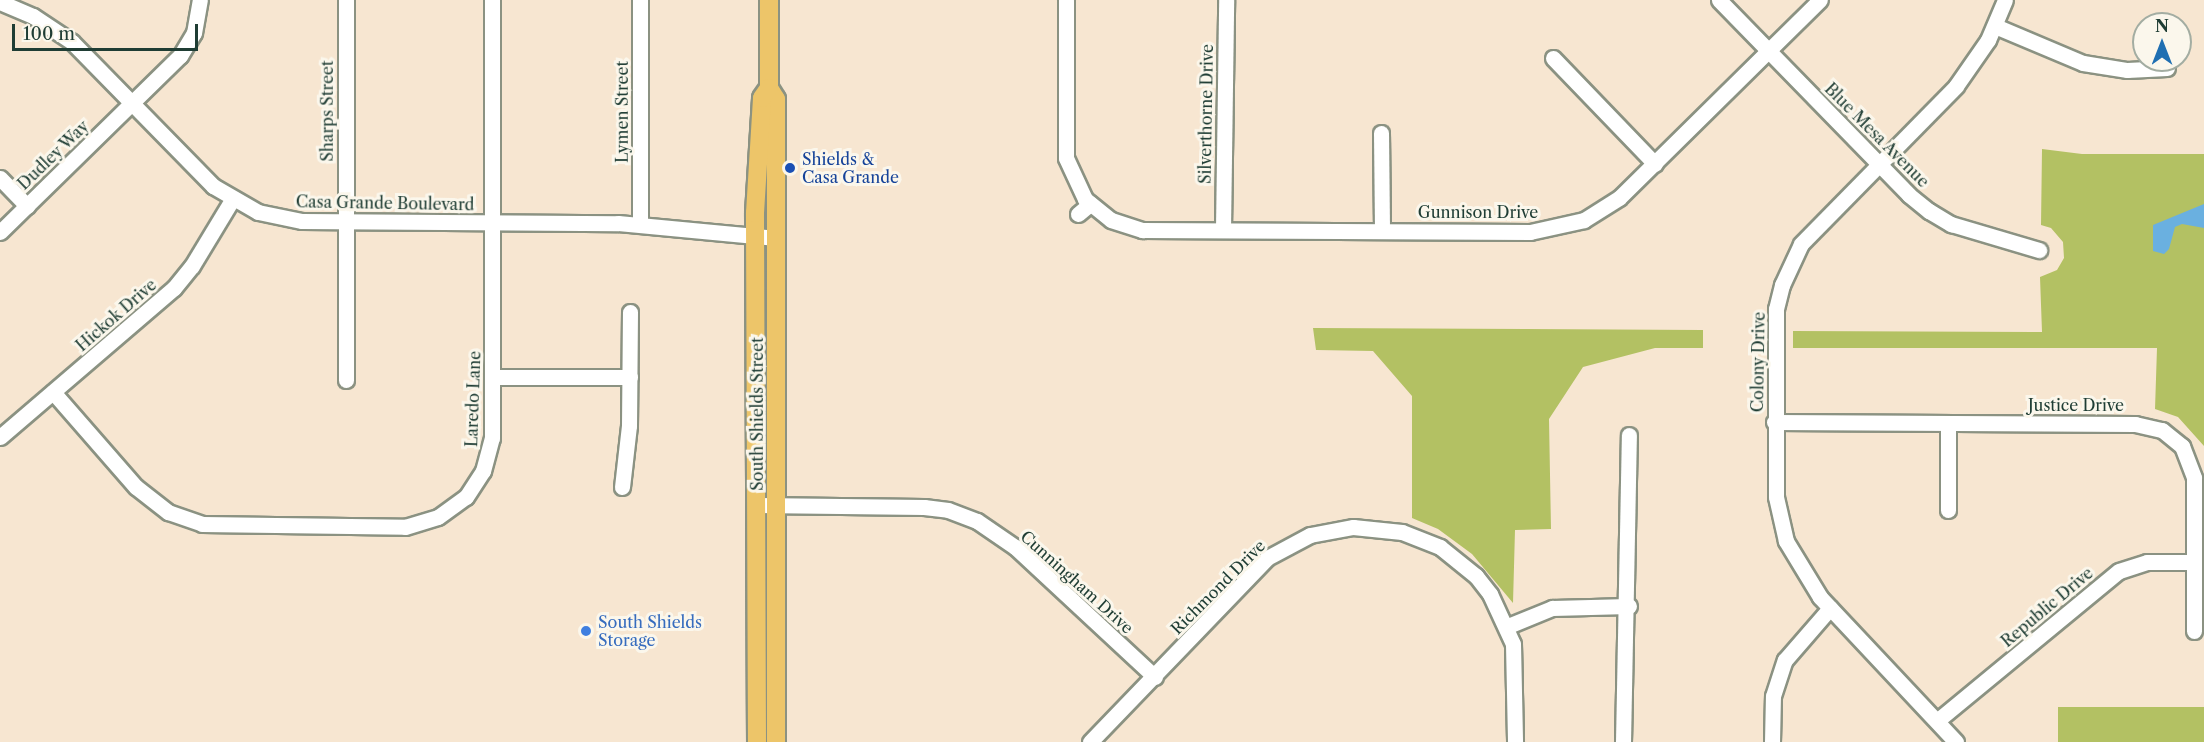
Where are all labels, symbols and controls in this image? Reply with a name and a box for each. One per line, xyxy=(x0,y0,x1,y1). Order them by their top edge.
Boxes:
scale bar xyxy=(15,12,201,50)
north arrow xyxy=(2132,12,2192,72)
text: N xyxy=(2155,16,2169,36)
text: 100 m xyxy=(23,23,75,45)
street label: Silverthorne Drive xyxy=(1195,44,1217,184)
street label: Sharps Street xyxy=(317,60,337,162)
street label: Lymen Street xyxy=(612,61,632,163)
street label: Blue Mesa Avenue xyxy=(1821,79,1933,191)
street label: Dudley Way xyxy=(13,116,93,194)
place label: Shields & Casa Grande xyxy=(802,149,899,187)
marker: Shields & Casa Grande xyxy=(783,161,797,175)
street label: Casa Grande Boulevard xyxy=(296,192,474,214)
street label: Gunnison Drive xyxy=(1418,202,1538,222)
street label: Hickok Drive xyxy=(72,275,160,355)
street label: Colony Drive xyxy=(1748,311,1768,413)
street label: South Shields Street xyxy=(747,337,767,491)
street label: Laredo Lane xyxy=(462,351,484,447)
street label: Justice Drive xyxy=(2028,395,2124,415)
street label: Cunningham Drive xyxy=(1017,526,1137,638)
street label: Richmond Drive xyxy=(1167,536,1269,638)
street label: Republic Drive xyxy=(1997,563,2097,651)
place label: South Shields Storage xyxy=(598,612,702,650)
marker: South Shields Storage xyxy=(579,624,593,638)

